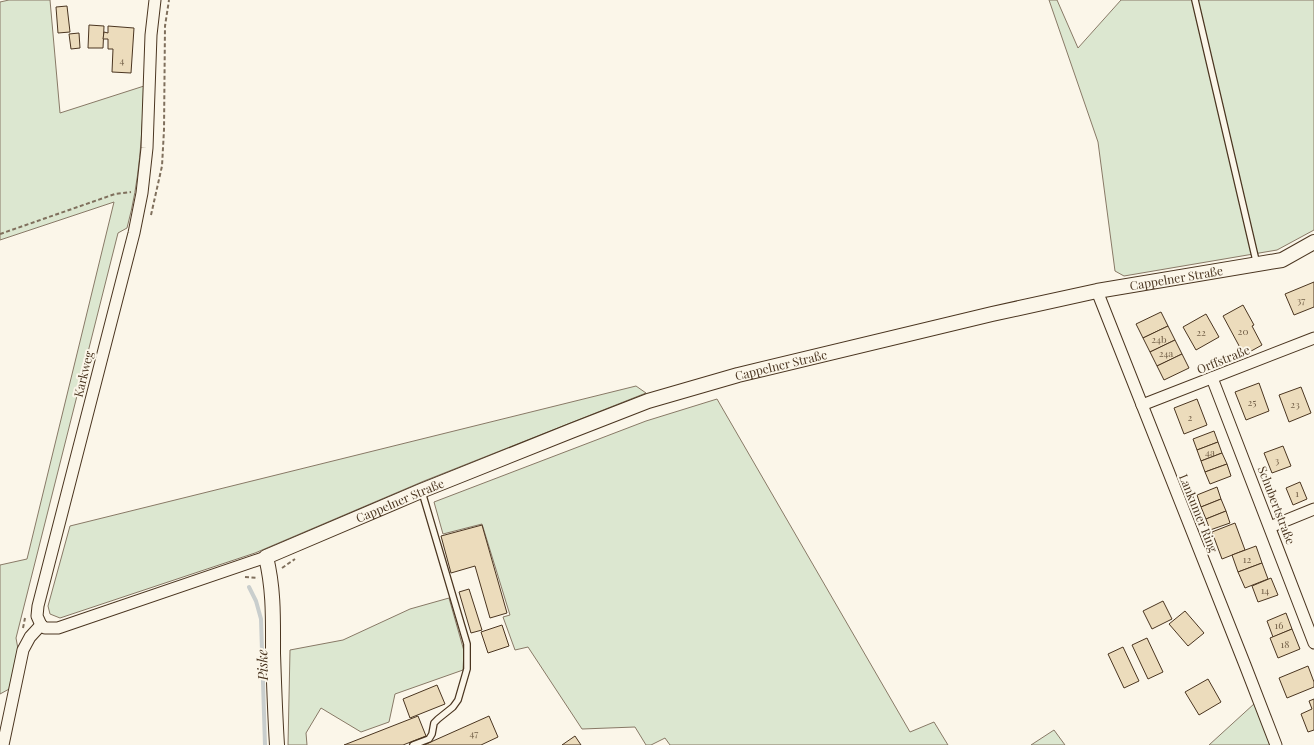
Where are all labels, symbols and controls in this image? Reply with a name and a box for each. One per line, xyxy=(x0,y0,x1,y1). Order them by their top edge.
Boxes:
house number: 4 xyxy=(120,53,125,67)
street label: Cappelner Straße xyxy=(1128,262,1224,293)
house number: 37 xyxy=(1297,293,1305,307)
house number: 20 xyxy=(1238,324,1248,338)
house number: 22 xyxy=(1196,325,1206,339)
house number: 24b xyxy=(1151,332,1167,346)
street label: Orffstraße xyxy=(1194,341,1252,377)
street label: Cappelner Straße xyxy=(733,346,829,383)
house number: 24a xyxy=(1159,346,1173,360)
street label: Karkweg xyxy=(70,349,97,399)
house number: 25 xyxy=(1248,395,1256,409)
house number: 23 xyxy=(1290,397,1300,411)
house number: 2 xyxy=(1188,410,1193,424)
house number: 4a xyxy=(1205,445,1215,459)
house number: 3 xyxy=(1275,453,1280,467)
street label: Schubertstraße xyxy=(1255,463,1299,547)
street label: Lankumer Ring xyxy=(1176,471,1222,555)
street label: Cappelner Straße xyxy=(353,475,446,526)
house number: 1 xyxy=(1295,486,1299,500)
house number: 12 xyxy=(1243,552,1251,566)
house number: 14 xyxy=(1261,583,1269,597)
house number: 16 xyxy=(1275,618,1283,632)
house number: 18 xyxy=(1281,637,1289,651)
water label: Piske xyxy=(252,649,272,682)
house number: 47 xyxy=(470,726,478,740)

